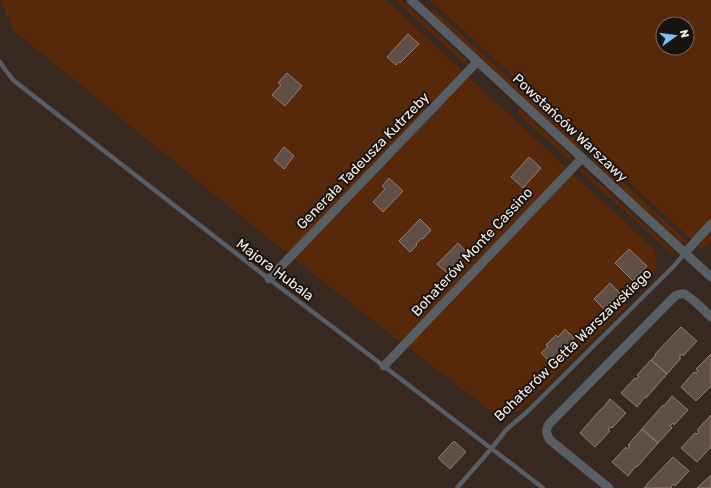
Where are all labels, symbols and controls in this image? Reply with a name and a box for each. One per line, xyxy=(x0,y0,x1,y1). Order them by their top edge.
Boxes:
north arrow xyxy=(655,16,695,56)
text: N xyxy=(677,28,692,39)
street label: Powstańców Warszawy xyxy=(509,70,631,186)
street label: Generała Tadeusza Kutrzeby xyxy=(293,89,433,233)
street label: Bohaterów Monte Cassino xyxy=(408,184,536,320)
street label: Majora Hubala xyxy=(233,235,317,305)
street label: Bohaterów Getta Warszawskiego xyxy=(491,265,655,425)

